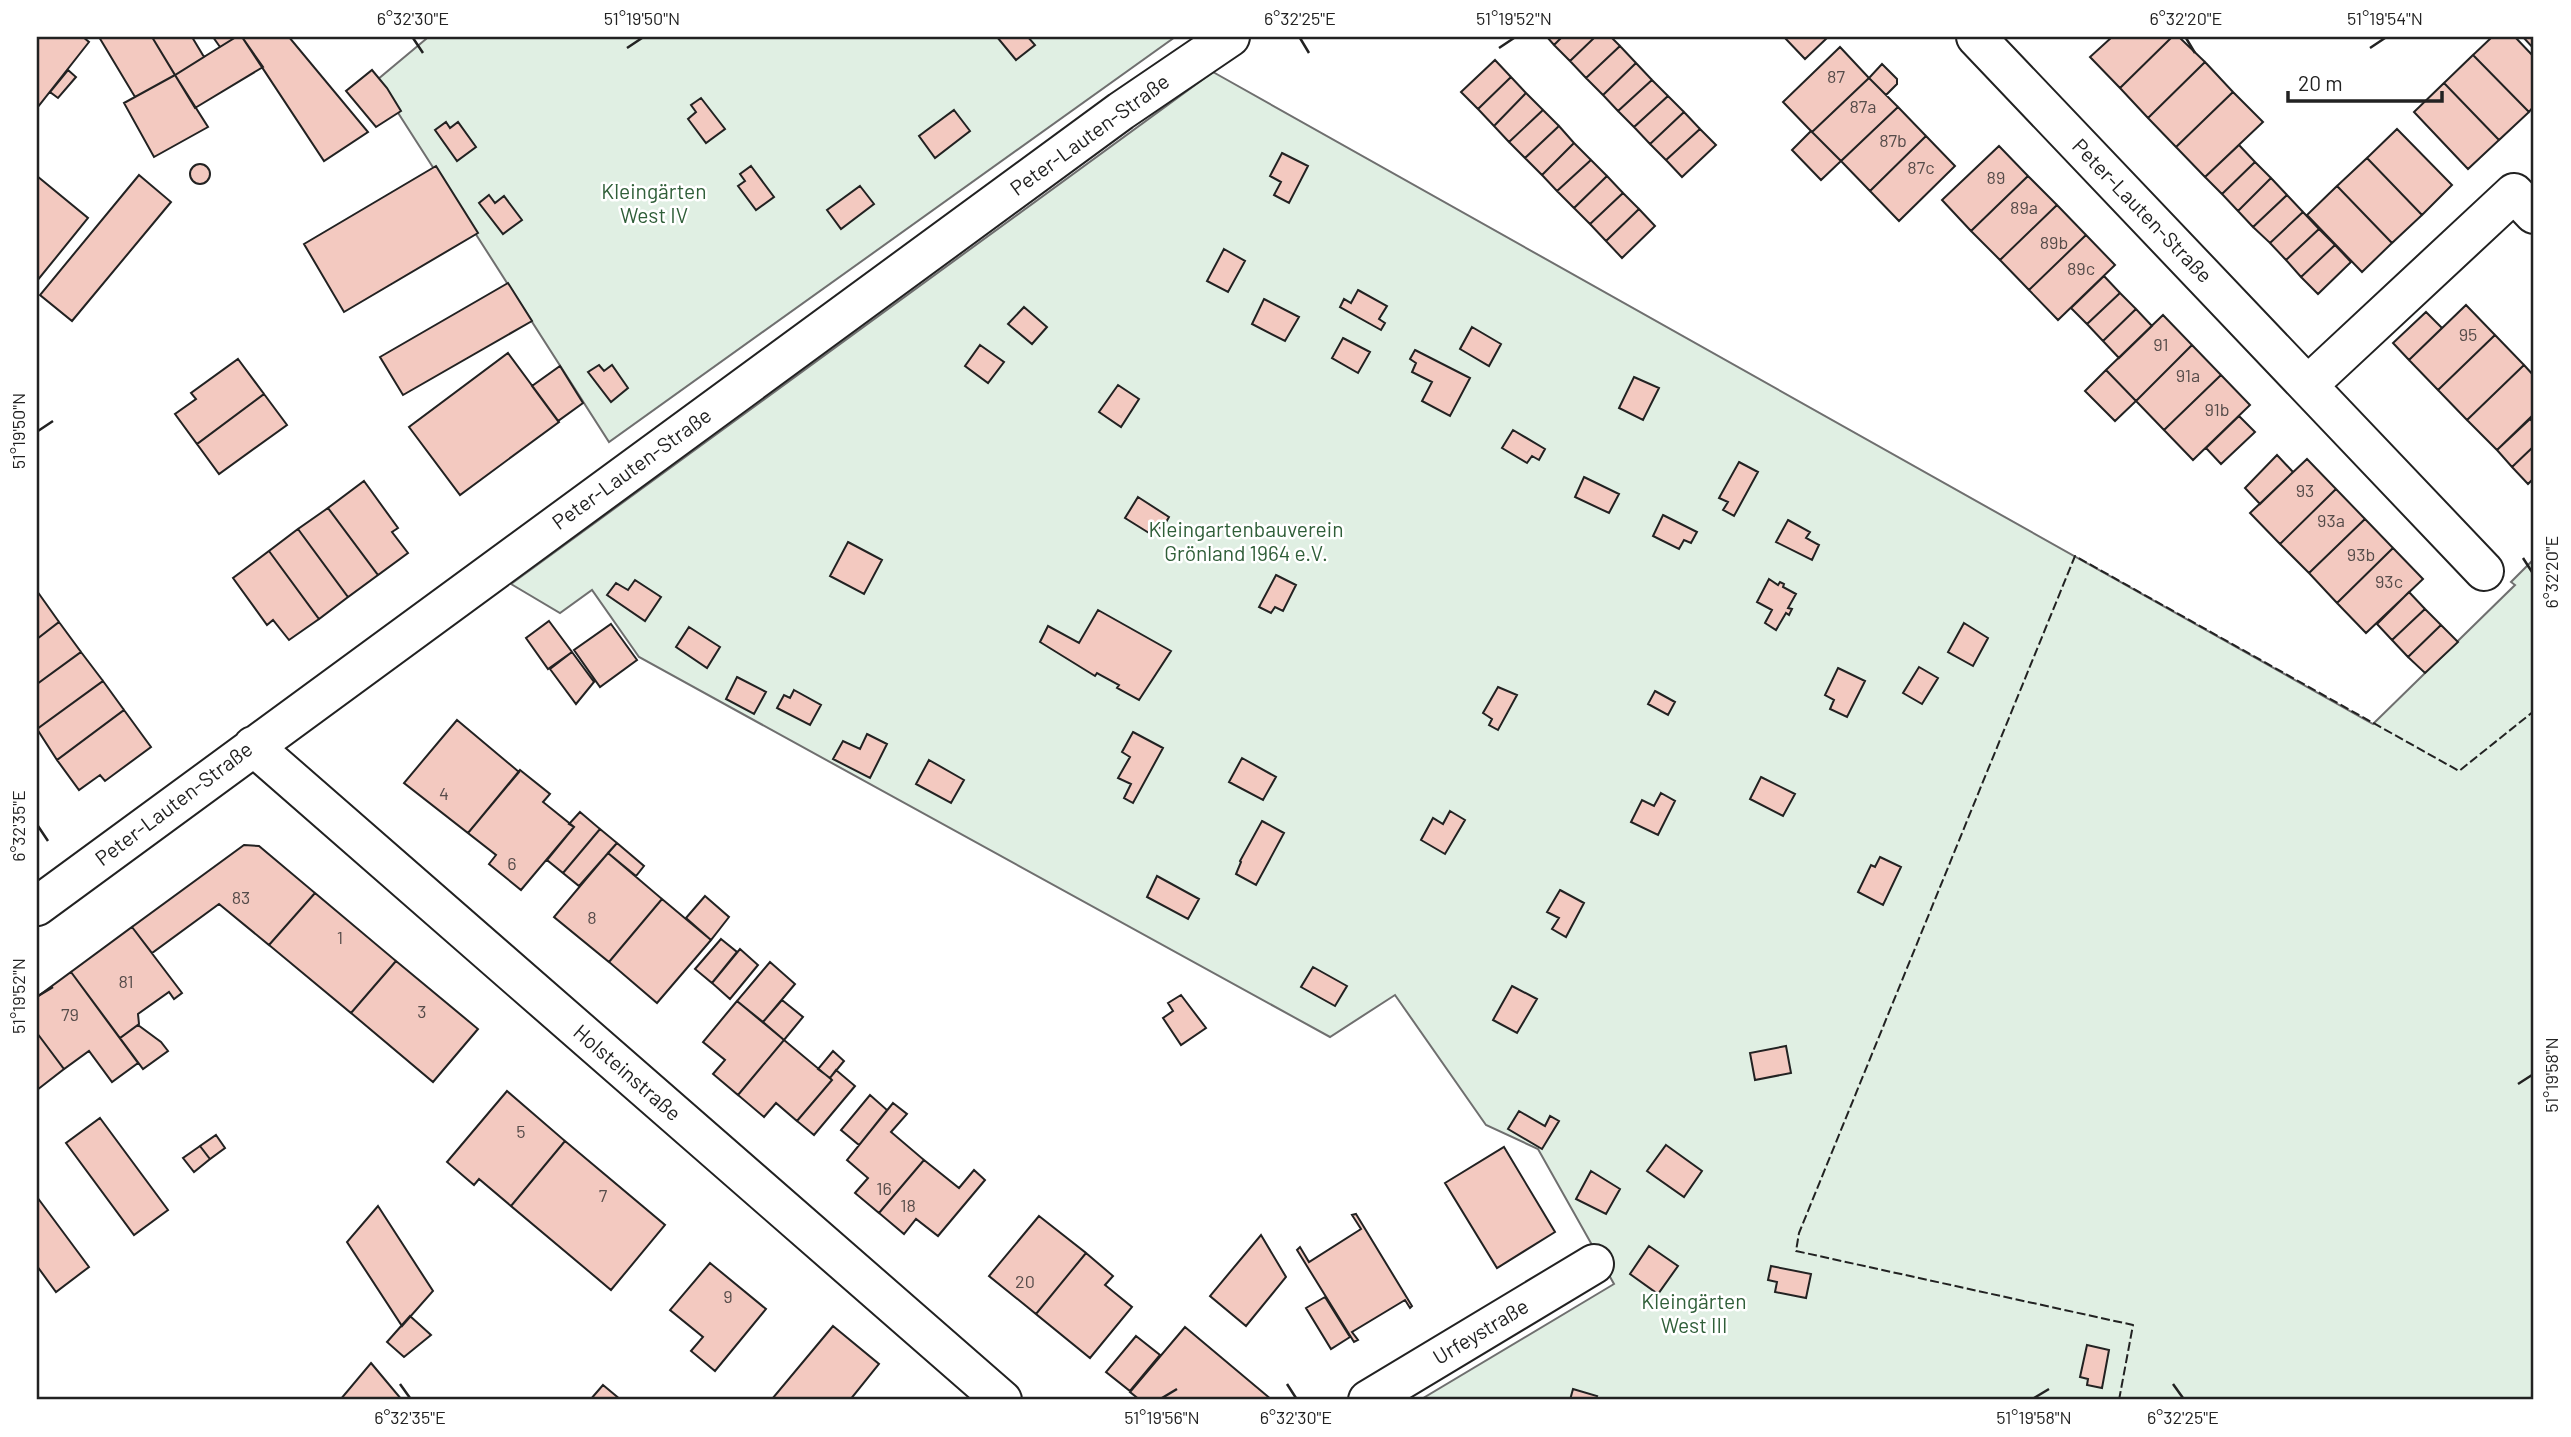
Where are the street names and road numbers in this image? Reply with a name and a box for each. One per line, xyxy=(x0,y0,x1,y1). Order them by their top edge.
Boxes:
street label: Peter-Lauten-Straße xyxy=(1005,68,1174,200)
street label: Peter-Lauten-Straße xyxy=(2068,133,2218,287)
street label: Peter-Lauten-Straße xyxy=(547,402,716,534)
street label: Peter-Lauten-Straße xyxy=(90,736,257,870)
street label: Holsteinstraße xyxy=(569,1018,687,1125)
street label: Urfeystraße xyxy=(1428,1292,1532,1369)

